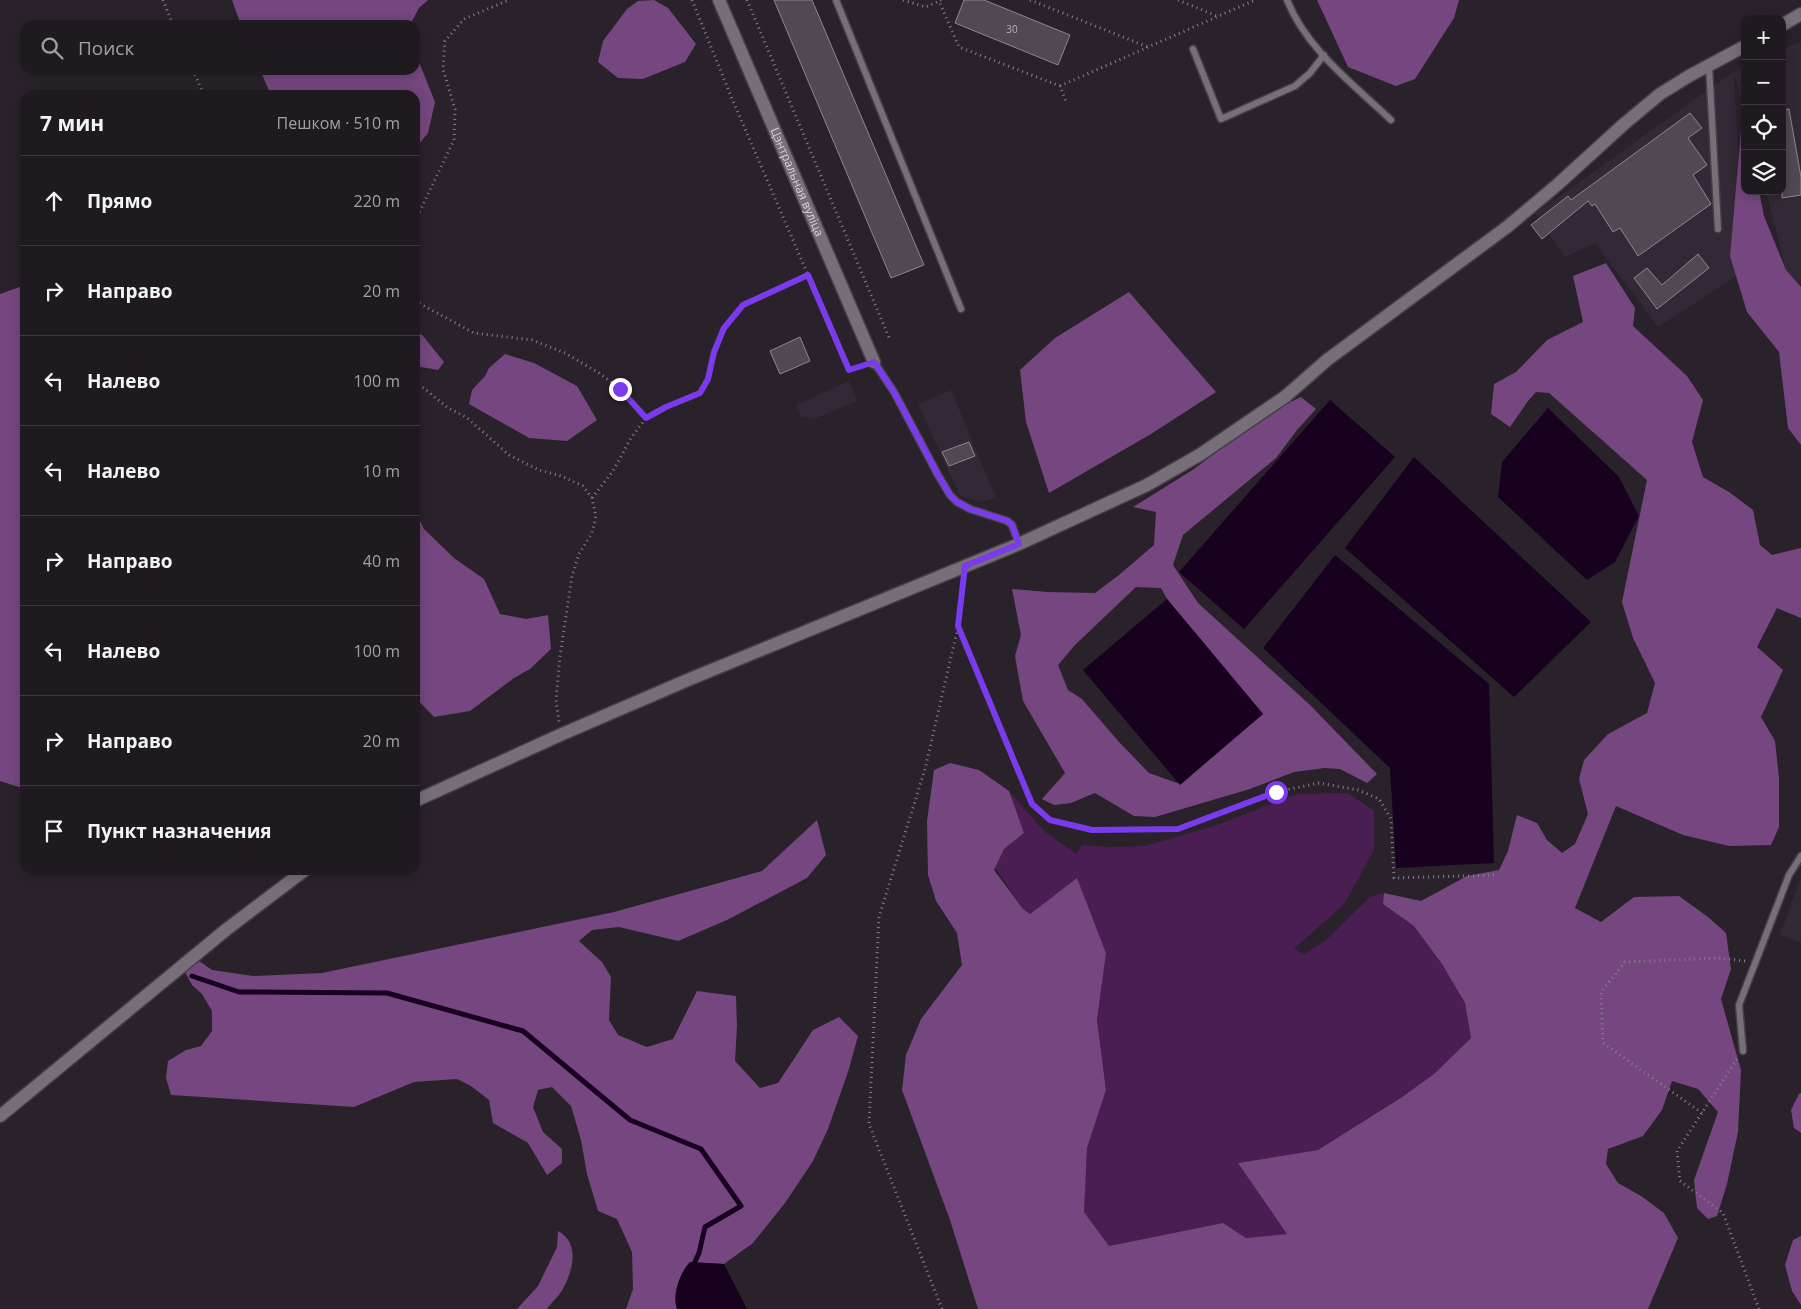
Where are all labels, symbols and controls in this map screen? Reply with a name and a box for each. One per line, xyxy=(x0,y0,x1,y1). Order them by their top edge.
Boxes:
map controls xyxy=(1741,15,1786,195)
button: + xyxy=(1741,15,1786,60)
search box xyxy=(20,20,420,75)
house number: 30 xyxy=(1006,22,1018,36)
icon: search xyxy=(38,34,66,62)
text: Поиск xyxy=(78,35,134,61)
button: − xyxy=(1741,60,1786,105)
button: locate xyxy=(1741,105,1786,150)
text: 7 мин xyxy=(40,109,104,137)
text: Пешком · 510 m xyxy=(277,112,400,134)
street label: Цэнтральная вуліца xyxy=(767,125,828,239)
button: layers xyxy=(1741,150,1786,195)
icon: ahead xyxy=(40,187,68,215)
text: Прямо xyxy=(87,188,152,214)
text: 220 m xyxy=(354,190,400,212)
icon: right xyxy=(40,277,68,305)
text: Направо xyxy=(87,278,173,304)
text: 20 m xyxy=(363,280,400,302)
icon: left xyxy=(40,367,68,395)
text: Налево xyxy=(87,368,160,394)
text: 100 m xyxy=(354,370,400,392)
route end xyxy=(609,378,632,401)
icon: left xyxy=(40,457,68,485)
text: Налево xyxy=(87,458,160,484)
text: 10 m xyxy=(363,460,400,482)
icon: right xyxy=(40,547,68,575)
text: Направо xyxy=(87,548,173,574)
text: 40 m xyxy=(363,550,400,572)
icon: left xyxy=(40,637,68,665)
text: Налево xyxy=(87,638,160,664)
text: 100 m xyxy=(354,640,400,662)
icon: right xyxy=(40,727,68,755)
text: Направо xyxy=(87,728,173,754)
text: 20 m xyxy=(363,730,400,752)
route start xyxy=(1265,781,1288,804)
icon: arrive xyxy=(40,817,68,845)
text: Пункт назначения xyxy=(87,818,272,844)

